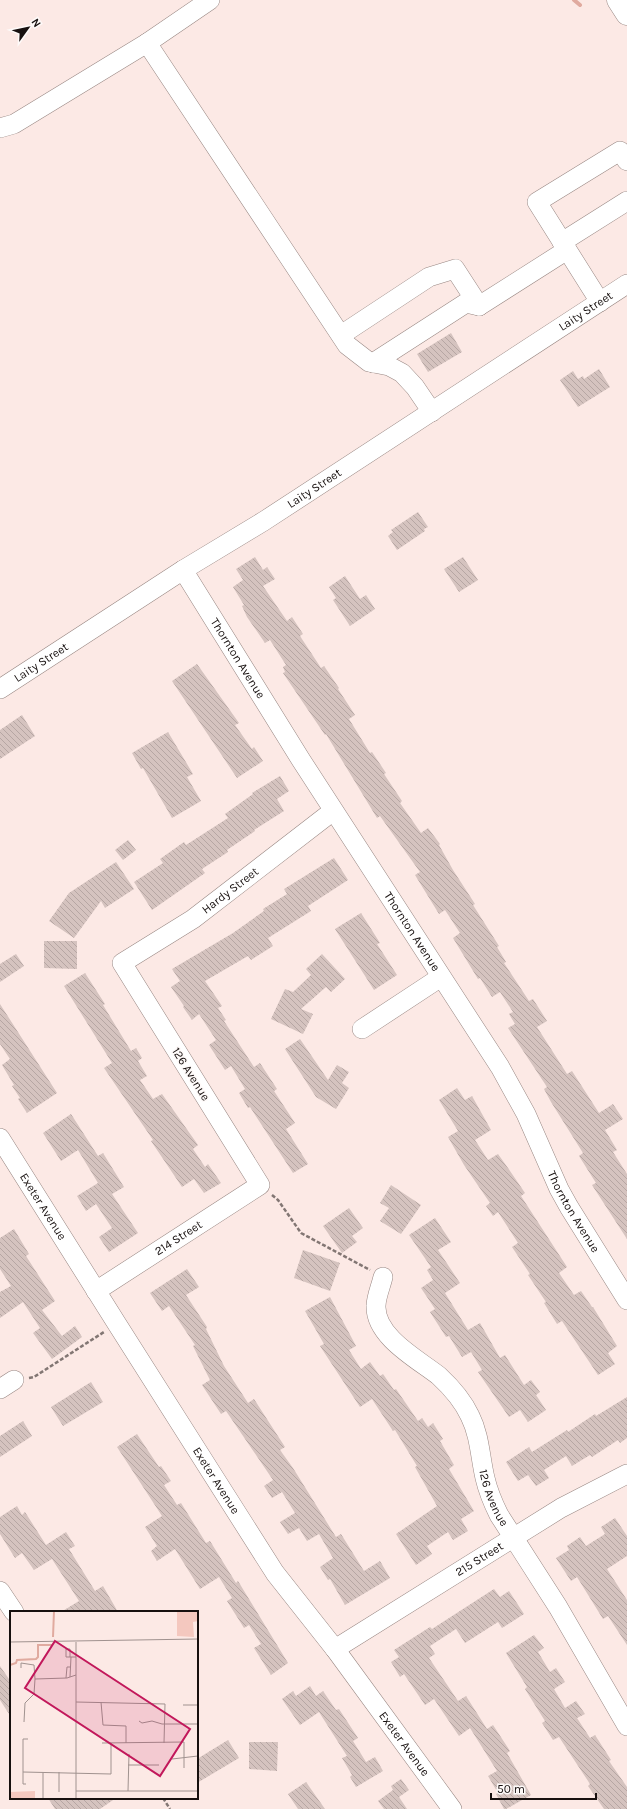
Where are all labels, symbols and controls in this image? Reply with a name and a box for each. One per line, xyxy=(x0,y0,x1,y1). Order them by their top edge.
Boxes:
north arrow xyxy=(8,8,48,48)
text: N xyxy=(28,16,44,30)
street label: Laity Street xyxy=(556,288,616,334)
street label: Laity Street xyxy=(285,465,344,511)
street label: Thornton Avenue xyxy=(208,616,268,701)
street label: Laity Street xyxy=(11,639,71,685)
street label: Hardy Street xyxy=(199,864,261,917)
street label: Thornton Avenue xyxy=(381,889,443,974)
street label: 126 Avenue xyxy=(169,1045,213,1103)
street label: Thornton Avenue xyxy=(545,1169,603,1255)
street label: Exeter Avenue xyxy=(17,1170,69,1243)
street label: 214 Street xyxy=(152,1217,205,1258)
street label: Exeter Avenue xyxy=(190,1444,243,1516)
street label: 126 Avenue xyxy=(476,1468,511,1529)
street label: 215 Street xyxy=(453,1539,506,1579)
inset map xyxy=(10,1611,198,1799)
street label: Exeter Avenue xyxy=(376,1709,433,1779)
scale bar xyxy=(491,1775,596,1801)
text: 50 m xyxy=(497,1782,525,1796)

